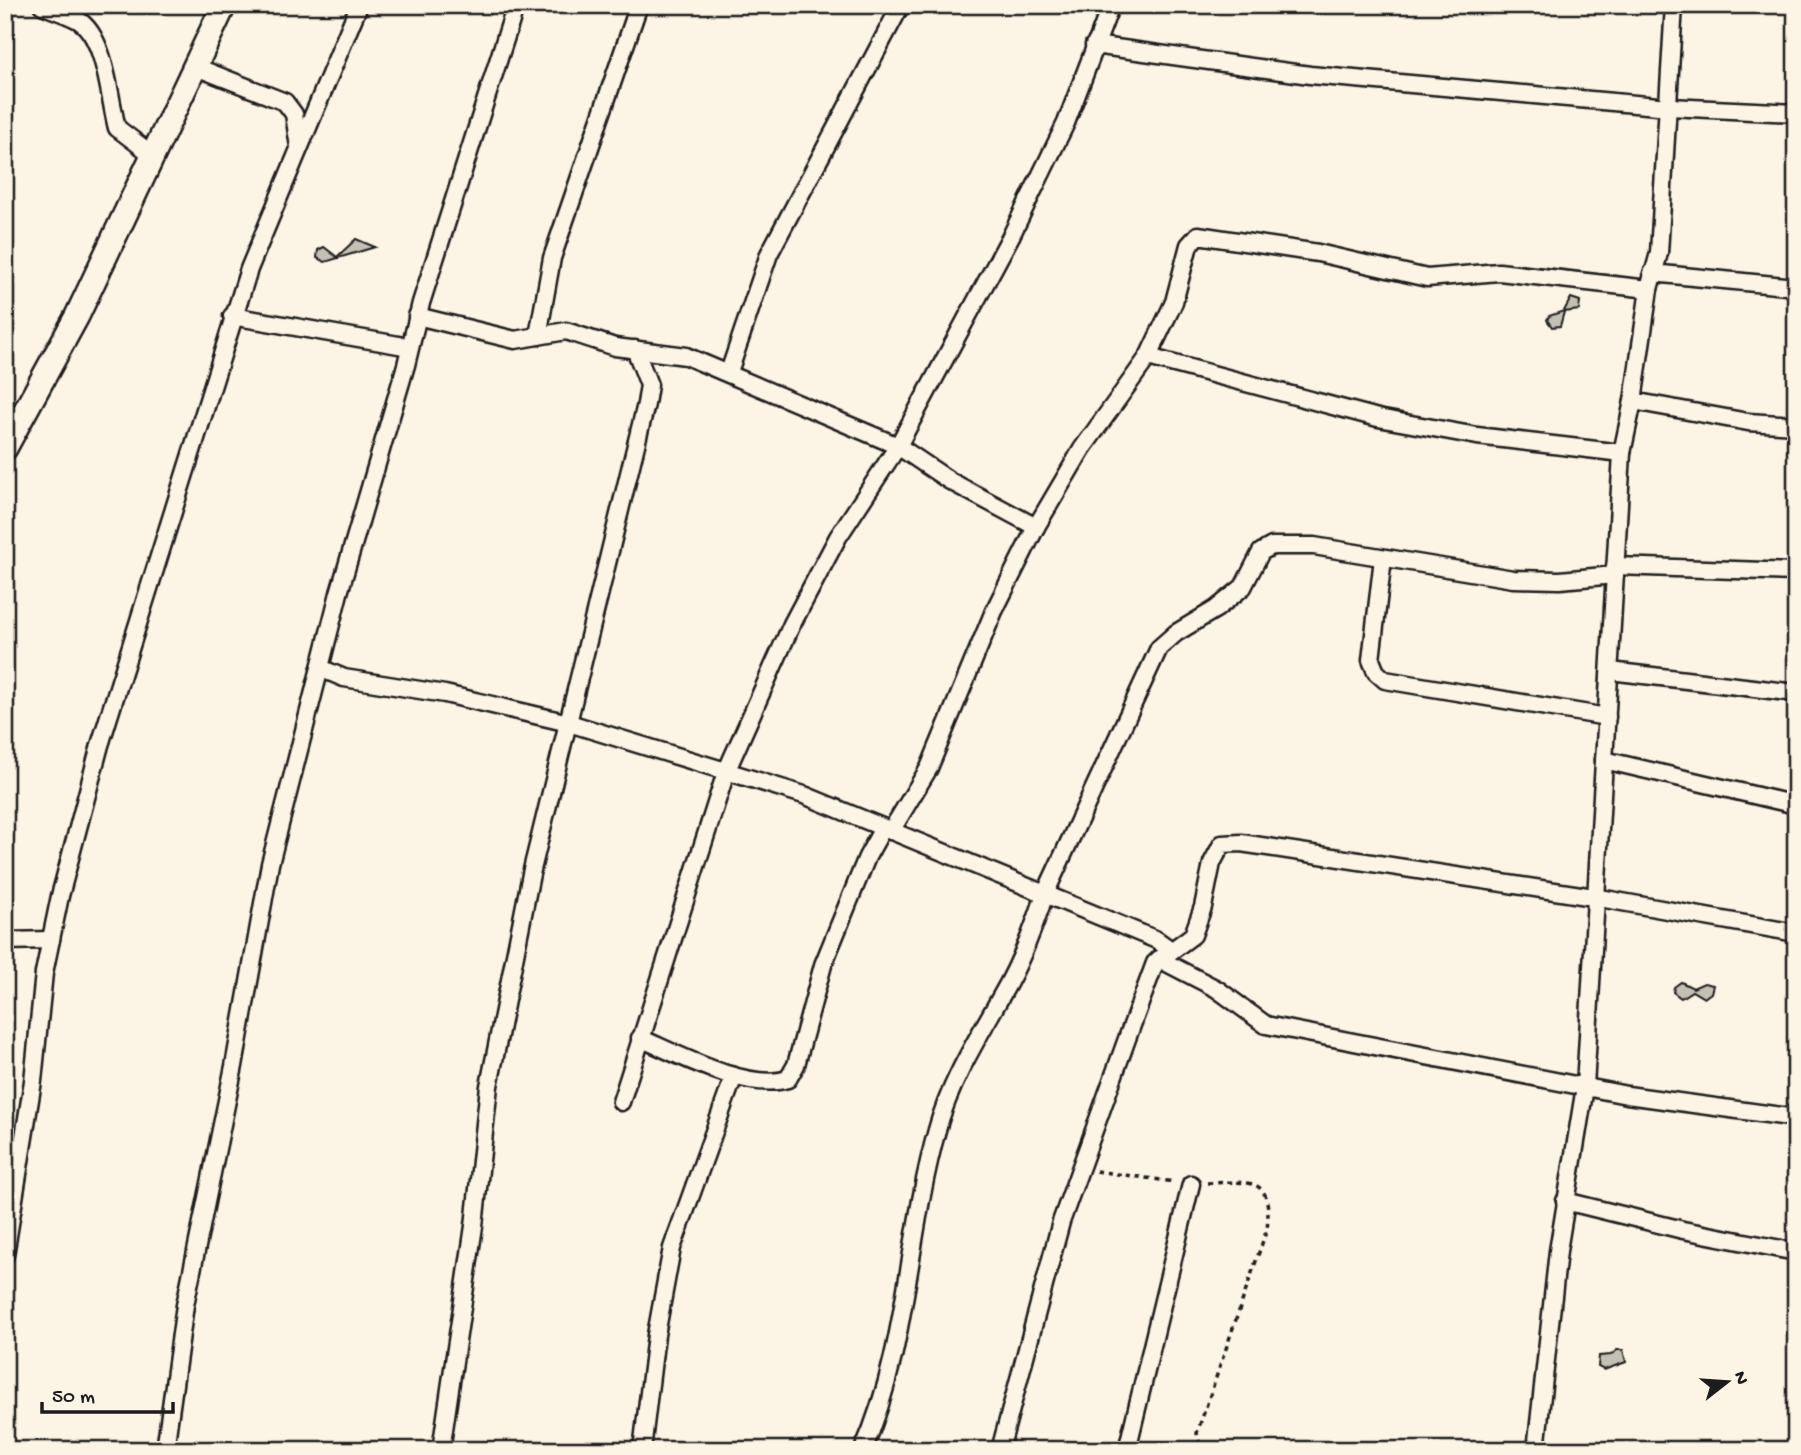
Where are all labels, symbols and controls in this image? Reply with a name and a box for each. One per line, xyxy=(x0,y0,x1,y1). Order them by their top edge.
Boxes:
north arrow xyxy=(1692,1346,1762,1416)
text: N xyxy=(1727,1369,1753,1387)
scale bar xyxy=(42,1371,173,1415)
text: 50 m xyxy=(52,1386,95,1411)

